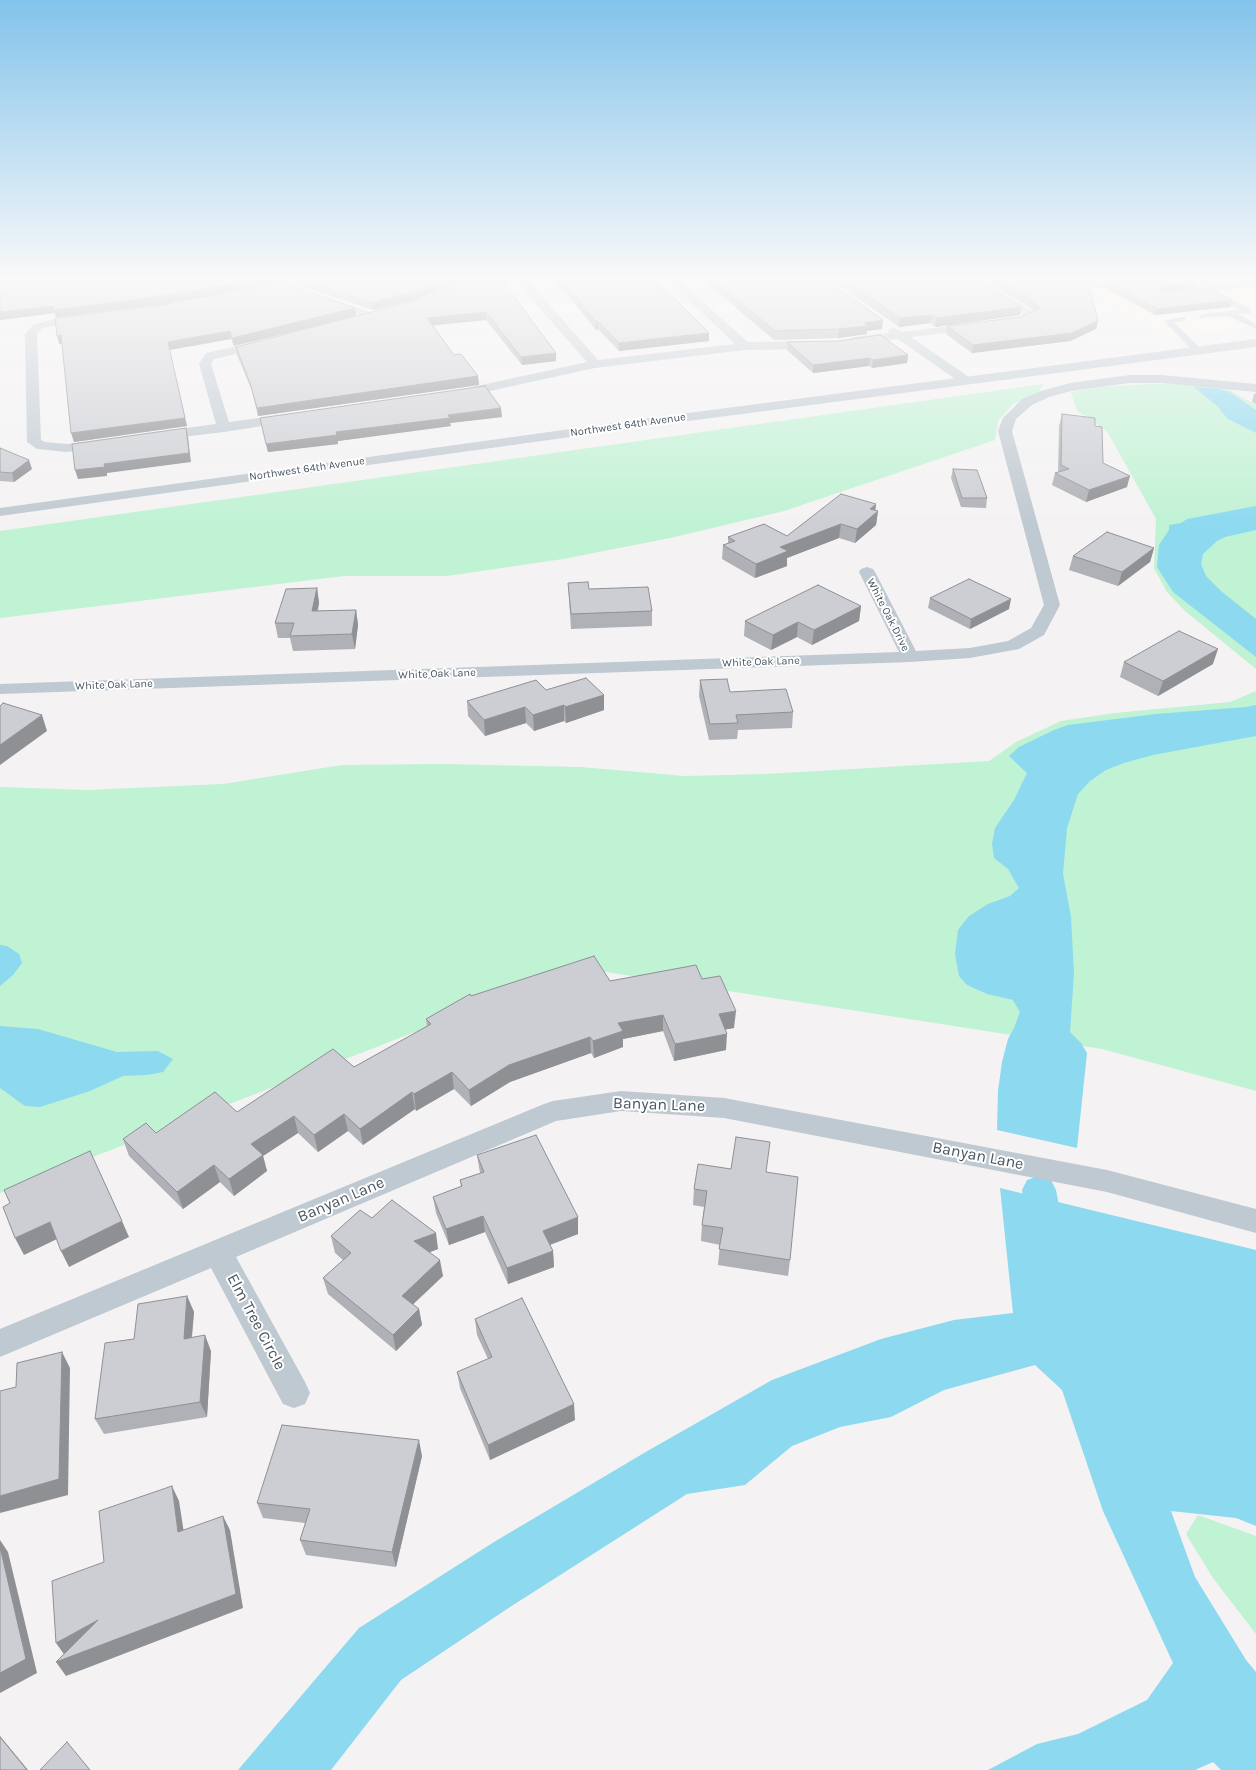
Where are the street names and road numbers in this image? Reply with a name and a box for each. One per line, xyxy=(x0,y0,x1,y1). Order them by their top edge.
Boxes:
street label: Northwest 64th Avenue xyxy=(569,410,687,440)
street label: Northwest 64th Avenue xyxy=(248,454,366,484)
street label: White Oak Drive xyxy=(864,576,912,654)
street label: White Oak Lane xyxy=(722,654,800,670)
street label: White Oak Lane xyxy=(398,666,476,682)
street label: White Oak Lane xyxy=(75,677,153,693)
street label: Banyan Lane xyxy=(613,1094,705,1116)
street label: Banyan Lane xyxy=(931,1138,1025,1174)
street label: Banyan Lane xyxy=(295,1173,387,1227)
street label: Elm Tree Circle xyxy=(223,1271,289,1373)

